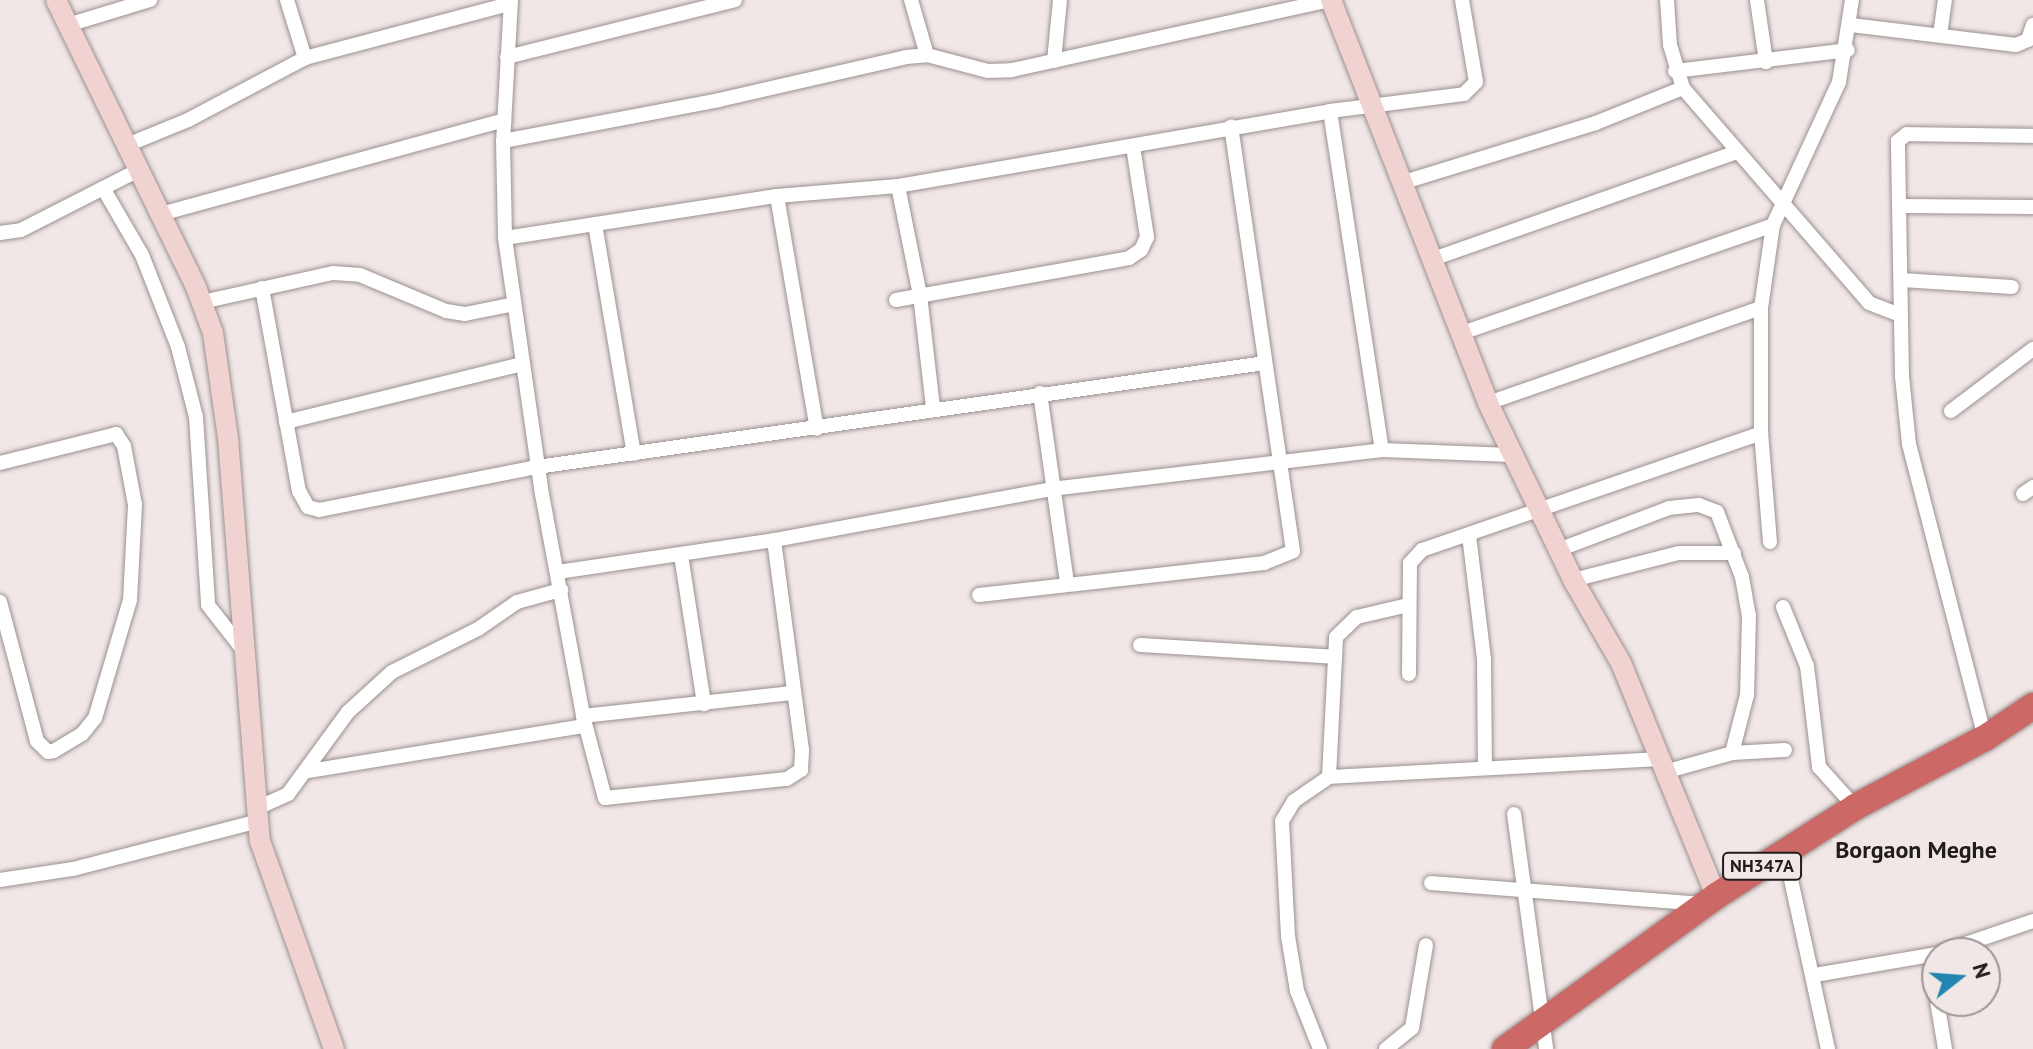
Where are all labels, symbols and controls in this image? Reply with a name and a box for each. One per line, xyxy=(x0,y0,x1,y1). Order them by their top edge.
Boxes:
district label: Borgaon Meghe xyxy=(1835,836,1997,864)
road number: NH347A xyxy=(1722,852,1802,880)
north arrow xyxy=(1921,937,2001,1017)
text: N xyxy=(1967,960,1998,982)

